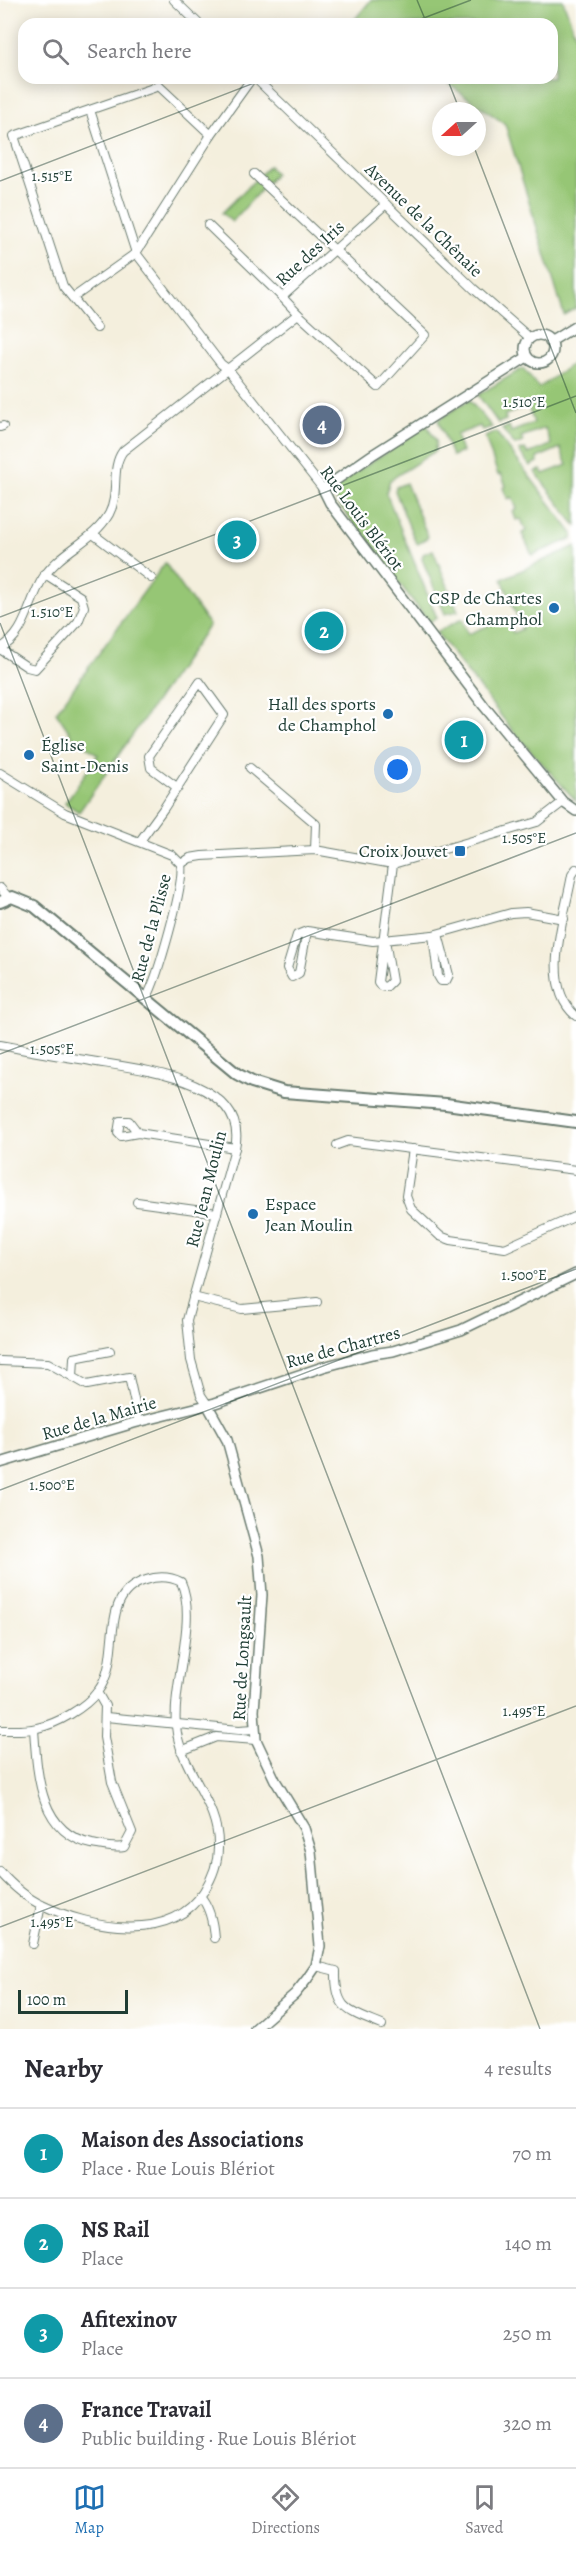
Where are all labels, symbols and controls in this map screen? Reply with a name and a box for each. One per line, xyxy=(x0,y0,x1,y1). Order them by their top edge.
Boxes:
search box xyxy=(18,18,558,84)
icon: search xyxy=(39,35,72,68)
text: Search here xyxy=(87,36,192,66)
north arrow xyxy=(432,102,486,156)
street label: Avenue de la Chênaie xyxy=(359,157,488,283)
text: 1.515°E xyxy=(31,166,73,186)
street label: Rue des Iris xyxy=(270,215,350,291)
text: 1.510°E xyxy=(503,392,545,412)
pin: 4 xyxy=(302,402,342,448)
street label: Rue Louis Blériot xyxy=(315,461,409,575)
pin: 3 xyxy=(218,518,256,562)
place label: CSP de Chartes Champhol xyxy=(429,586,543,631)
marker: CSP de Chartes Champhol xyxy=(547,601,561,615)
text: 1.510°E xyxy=(31,602,73,622)
pin: 2 xyxy=(304,608,344,654)
place label: Hall des sports de Champhol xyxy=(268,692,377,737)
marker: Hall des sports de Champhol xyxy=(381,707,395,721)
pin: 1 xyxy=(444,718,484,762)
place label: Église Saint-Denis xyxy=(41,733,129,778)
marker: Église Saint-Denis xyxy=(22,748,36,762)
your location xyxy=(383,755,412,784)
text: 1.505°E xyxy=(502,828,546,848)
place label: Croix Jouvet xyxy=(359,839,448,863)
marker: Croix Jouvet xyxy=(453,844,467,858)
street label: Rue de la Plisse xyxy=(125,871,177,985)
text: 1.505°E xyxy=(30,1039,74,1059)
street label: Rue Jean Moulin xyxy=(180,1128,232,1250)
place label: Espace Jean Moulin xyxy=(265,1192,353,1237)
marker: Espace Jean Moulin xyxy=(246,1207,260,1221)
text: 1.500°E xyxy=(501,1265,547,1285)
street label: Rue de Chartres xyxy=(283,1320,403,1374)
street label: Rue de la Mairie xyxy=(39,1390,159,1446)
text: 1.500°E xyxy=(29,1475,75,1495)
street label: Rue de Longsault xyxy=(227,1595,257,1721)
text: 1.495°E xyxy=(502,1701,546,1721)
text: 1.495°E xyxy=(30,1912,74,1932)
scale bar xyxy=(18,1987,128,2014)
text: 100 m xyxy=(27,1989,66,2011)
text: Nearby xyxy=(24,2051,103,2086)
text: 4 results xyxy=(484,2055,552,2082)
text: Maison des Associations xyxy=(81,2125,304,2155)
text: 1 xyxy=(40,2140,47,2167)
text: 70 m xyxy=(512,2140,552,2167)
text: Place · Rue Louis Blériot xyxy=(81,2155,275,2182)
text: NS Rail xyxy=(81,2215,149,2245)
text: 2 xyxy=(39,2230,48,2257)
text: 140 m xyxy=(505,2230,552,2257)
text: Place xyxy=(81,2245,123,2272)
text: Afitexinov xyxy=(81,2305,177,2335)
text: 3 xyxy=(39,2320,48,2347)
text: 250 m xyxy=(503,2320,552,2347)
text: Place xyxy=(81,2335,123,2362)
text: France Travail xyxy=(81,2395,211,2425)
text: 4 xyxy=(39,2410,48,2437)
text: 320 m xyxy=(503,2410,552,2437)
text: Public building · Rue Louis Blériot xyxy=(81,2425,356,2452)
tab: Map xyxy=(73,2481,106,2539)
tab: Directions xyxy=(251,2481,320,2539)
tab: Saved xyxy=(465,2481,503,2539)

